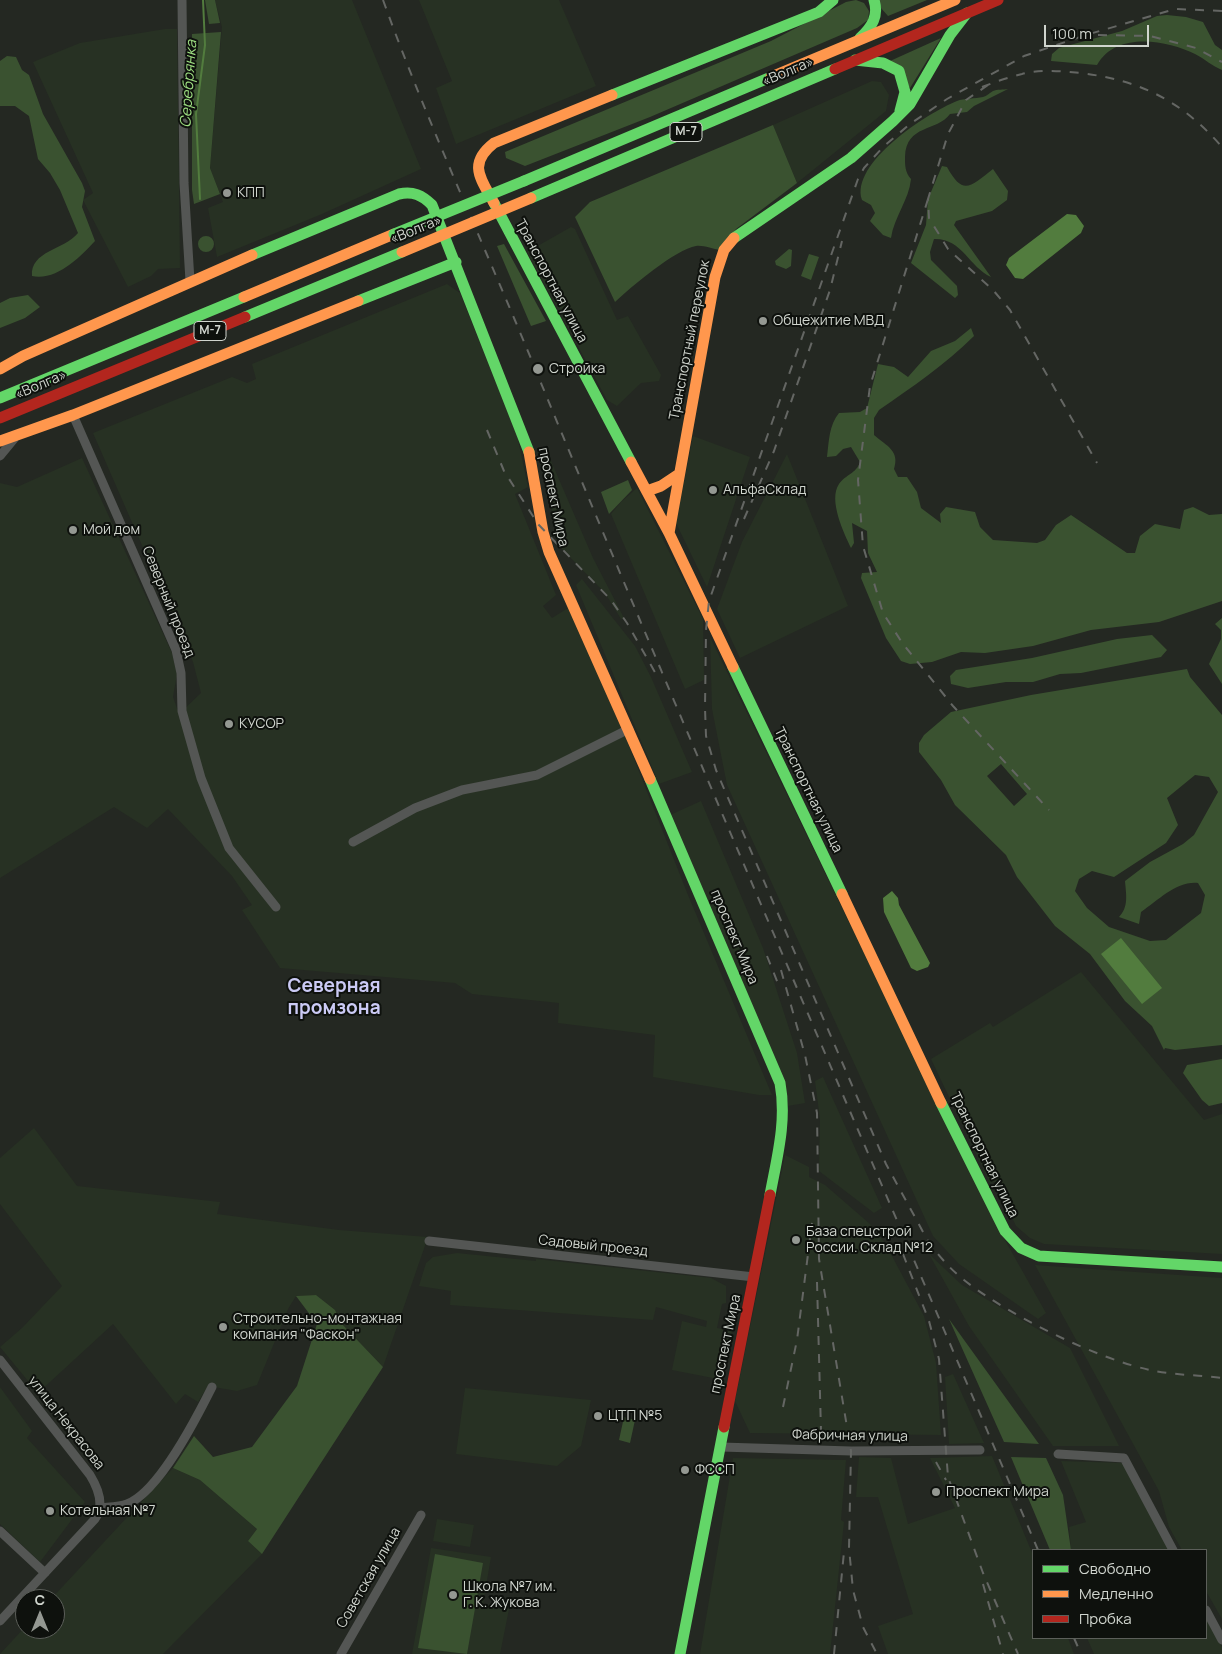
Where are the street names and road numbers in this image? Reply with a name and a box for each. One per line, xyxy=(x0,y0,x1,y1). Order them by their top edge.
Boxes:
street label: «Волга» xyxy=(760,54,816,90)
road number: М-7 xyxy=(670,122,702,142)
street label: «Волга» xyxy=(388,212,444,248)
street label: Транспортная улица xyxy=(511,216,591,346)
street label: Транспортный переулок xyxy=(666,259,714,421)
road number: М-7 xyxy=(194,322,226,341)
street label: «Волга» xyxy=(13,367,69,403)
street label: проспект Мира xyxy=(534,446,572,548)
street label: Северный проезд xyxy=(138,544,198,660)
street label: Транспортная улица xyxy=(770,725,846,855)
street label: проспект Мира xyxy=(707,887,761,987)
street label: Транспортная улица xyxy=(946,1090,1022,1220)
street label: Садовый проезд xyxy=(537,1232,649,1260)
street label: проспект Мира xyxy=(707,1293,745,1395)
street label: улица Некрасова xyxy=(24,1373,108,1473)
street label: Фабричная улица xyxy=(792,1427,908,1445)
street label: Советская улица xyxy=(333,1525,405,1631)

